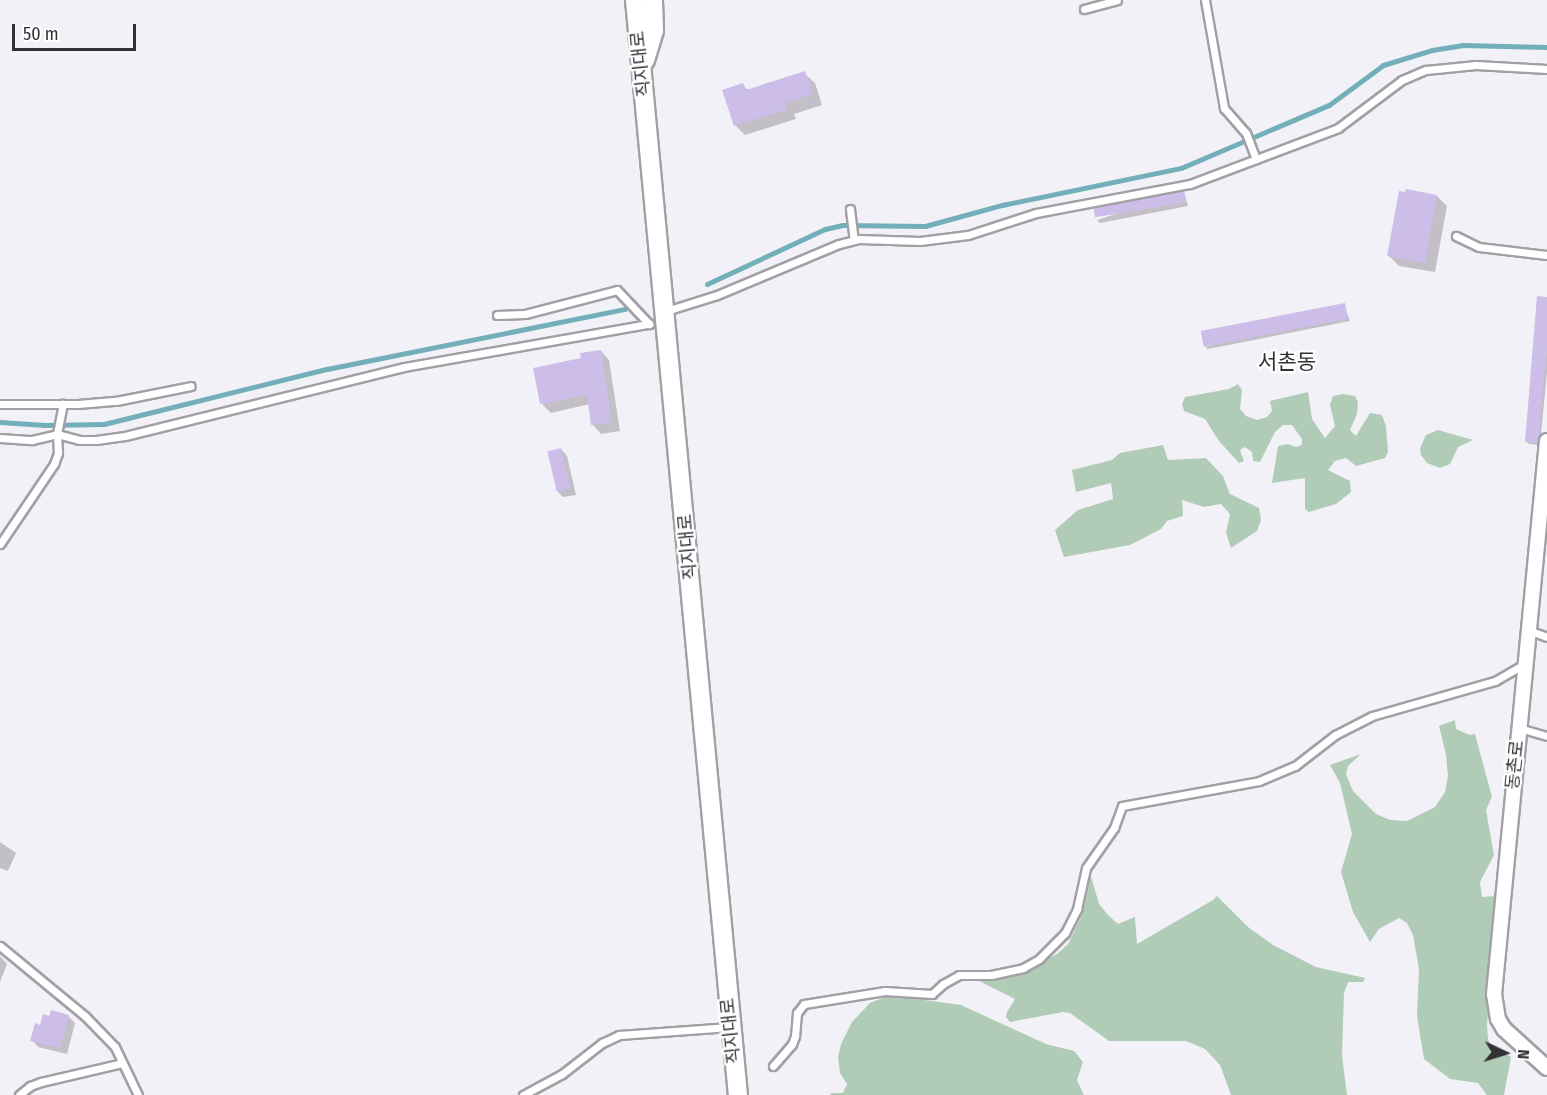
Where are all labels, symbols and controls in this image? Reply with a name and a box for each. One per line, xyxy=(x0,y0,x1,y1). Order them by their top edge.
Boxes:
scale bar xyxy=(15,12,140,50)
text: 50 m xyxy=(23,23,59,45)
street label: 직지대로 xyxy=(627,30,655,98)
district label: 서촌동 xyxy=(1258,349,1316,375)
street label: 직지대로 xyxy=(674,513,702,581)
street label: 동촌로 xyxy=(1502,739,1528,791)
street label: 직지대로 xyxy=(717,997,745,1065)
north arrow xyxy=(1475,1023,1535,1083)
text: N xyxy=(1514,1049,1533,1060)

